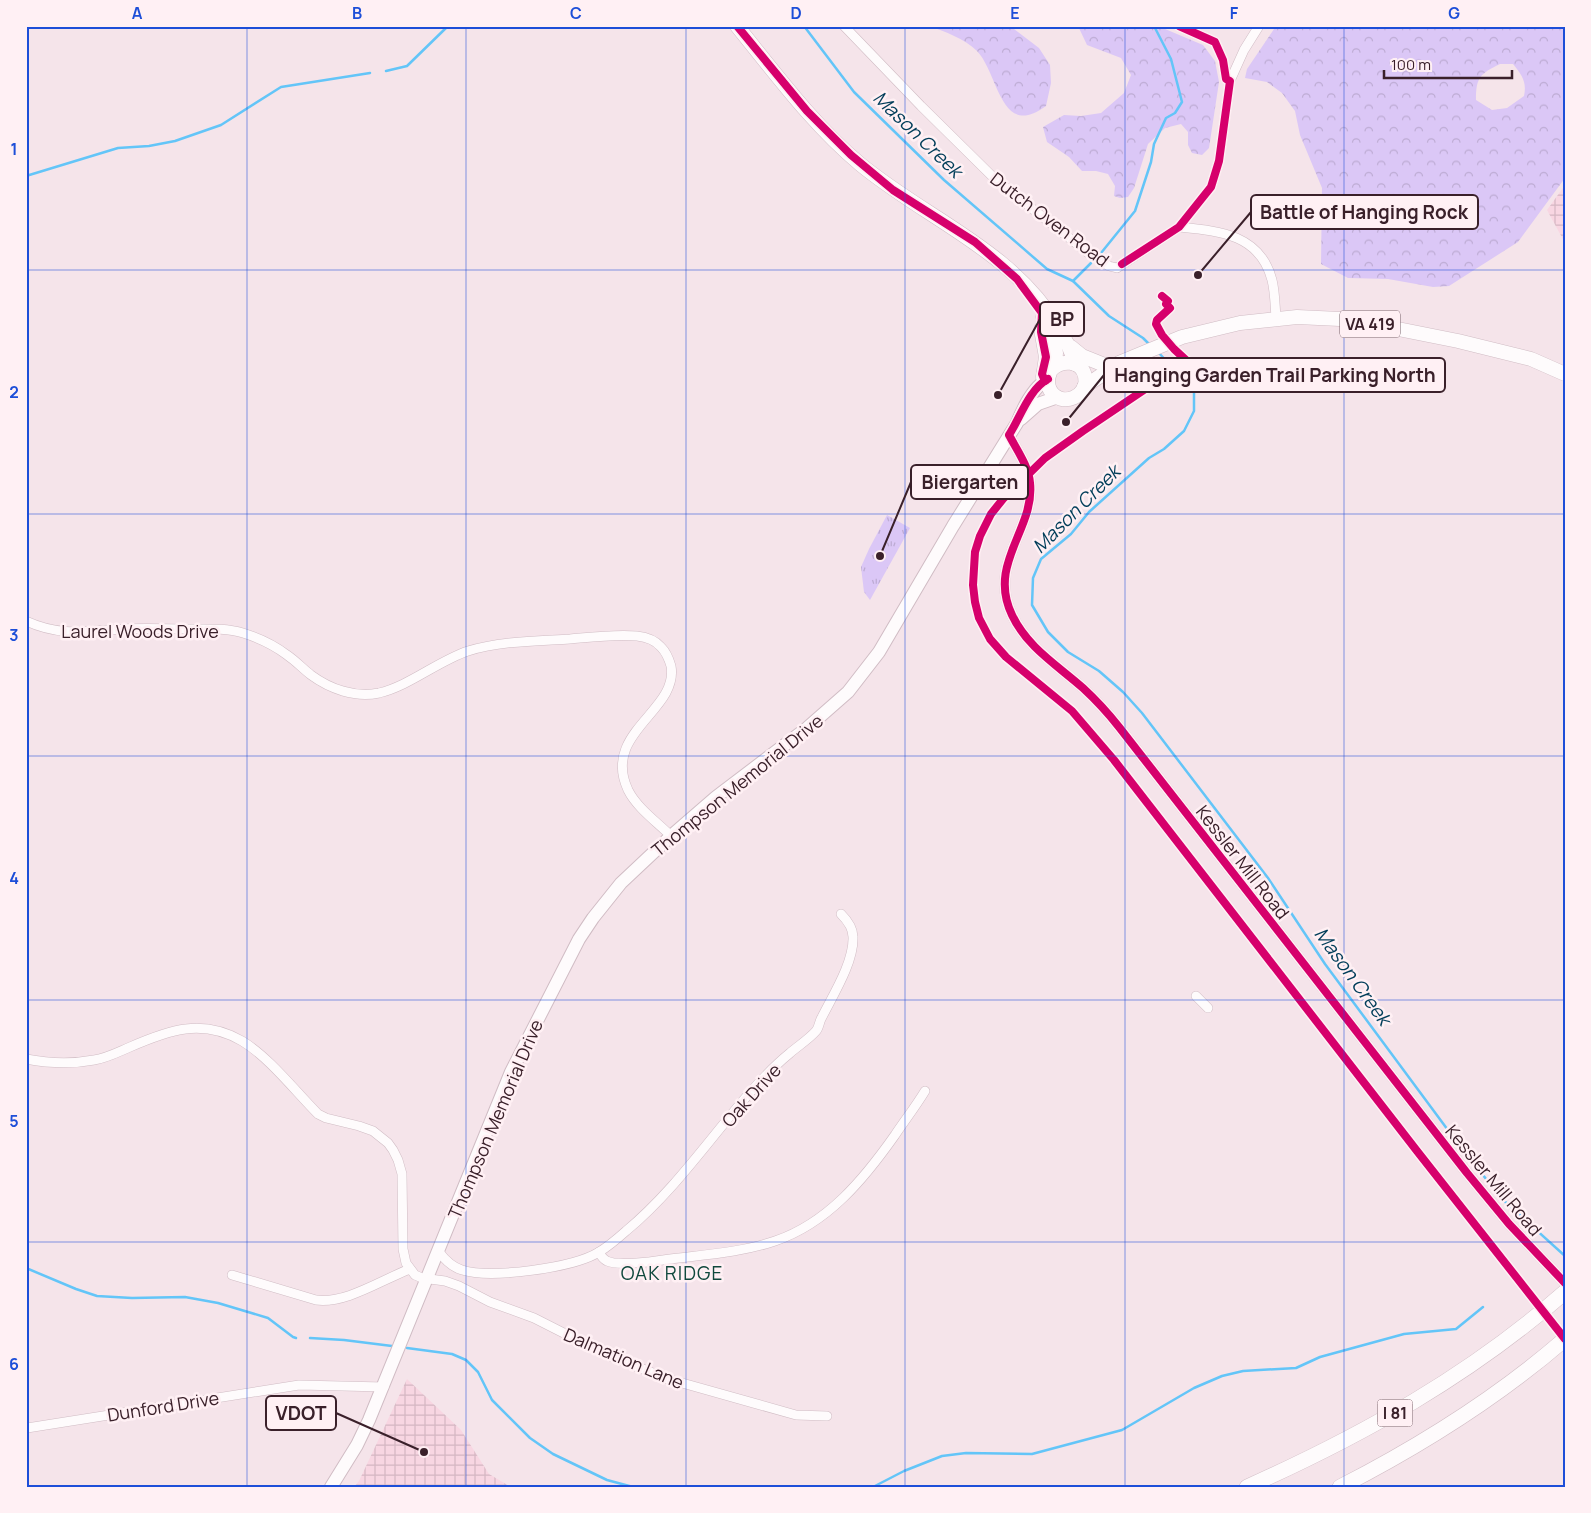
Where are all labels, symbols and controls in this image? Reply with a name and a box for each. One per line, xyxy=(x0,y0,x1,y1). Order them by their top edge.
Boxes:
text: A xyxy=(132,2,143,24)
text: B xyxy=(352,2,362,24)
text: C xyxy=(570,2,582,24)
text: D xyxy=(790,2,802,24)
text: E xyxy=(1010,2,1020,24)
text: F xyxy=(1230,2,1239,24)
text: G xyxy=(1448,2,1460,24)
scale bar xyxy=(1384,48,1511,80)
text: 100 m xyxy=(1391,54,1431,75)
water label: Mason Creek xyxy=(868,85,970,185)
text: 1 xyxy=(10,138,18,160)
street label: Dutch Oven Road xyxy=(986,166,1114,272)
callout: Battle of Hanging Rock xyxy=(1251,195,1478,229)
text: Battle of Hanging Rock xyxy=(1260,199,1469,225)
callout: BP xyxy=(1040,302,1084,336)
text: BP xyxy=(1050,306,1074,332)
road number: VA 419 xyxy=(1340,310,1400,338)
callout: Hanging Garden Trail Parking North xyxy=(1104,358,1445,392)
text: Hanging Garden Trail Parking North xyxy=(1114,362,1436,388)
text: 2 xyxy=(9,381,19,403)
water label: Mason Creek xyxy=(1026,457,1128,559)
callout: Biergarten xyxy=(911,465,1028,499)
text: Biergarten xyxy=(922,469,1018,495)
street label: Laurel Woods Drive xyxy=(61,619,219,643)
text: 3 xyxy=(9,624,19,646)
street label: Thompson Memorial Drive xyxy=(646,708,828,862)
street label: Kessler Mill Road xyxy=(1191,800,1295,924)
text: 4 xyxy=(9,867,19,889)
water label: Mason Creek xyxy=(1309,922,1399,1032)
street label: Thompson Memorial Drive xyxy=(442,1016,548,1222)
street label: Oak Drive xyxy=(716,1058,786,1132)
text: 5 xyxy=(9,1110,19,1132)
street label: Kessler Mill Road xyxy=(1440,1119,1548,1241)
district label: OAK RIDGE xyxy=(621,1260,723,1286)
street label: Dalmation Lane xyxy=(560,1322,688,1394)
text: 6 xyxy=(9,1353,19,1375)
street label: Dunford Drive xyxy=(105,1385,221,1427)
callout: VDOT xyxy=(266,1396,336,1430)
text: VDOT xyxy=(276,1400,327,1426)
road number: I 81 xyxy=(1378,1400,1412,1426)

